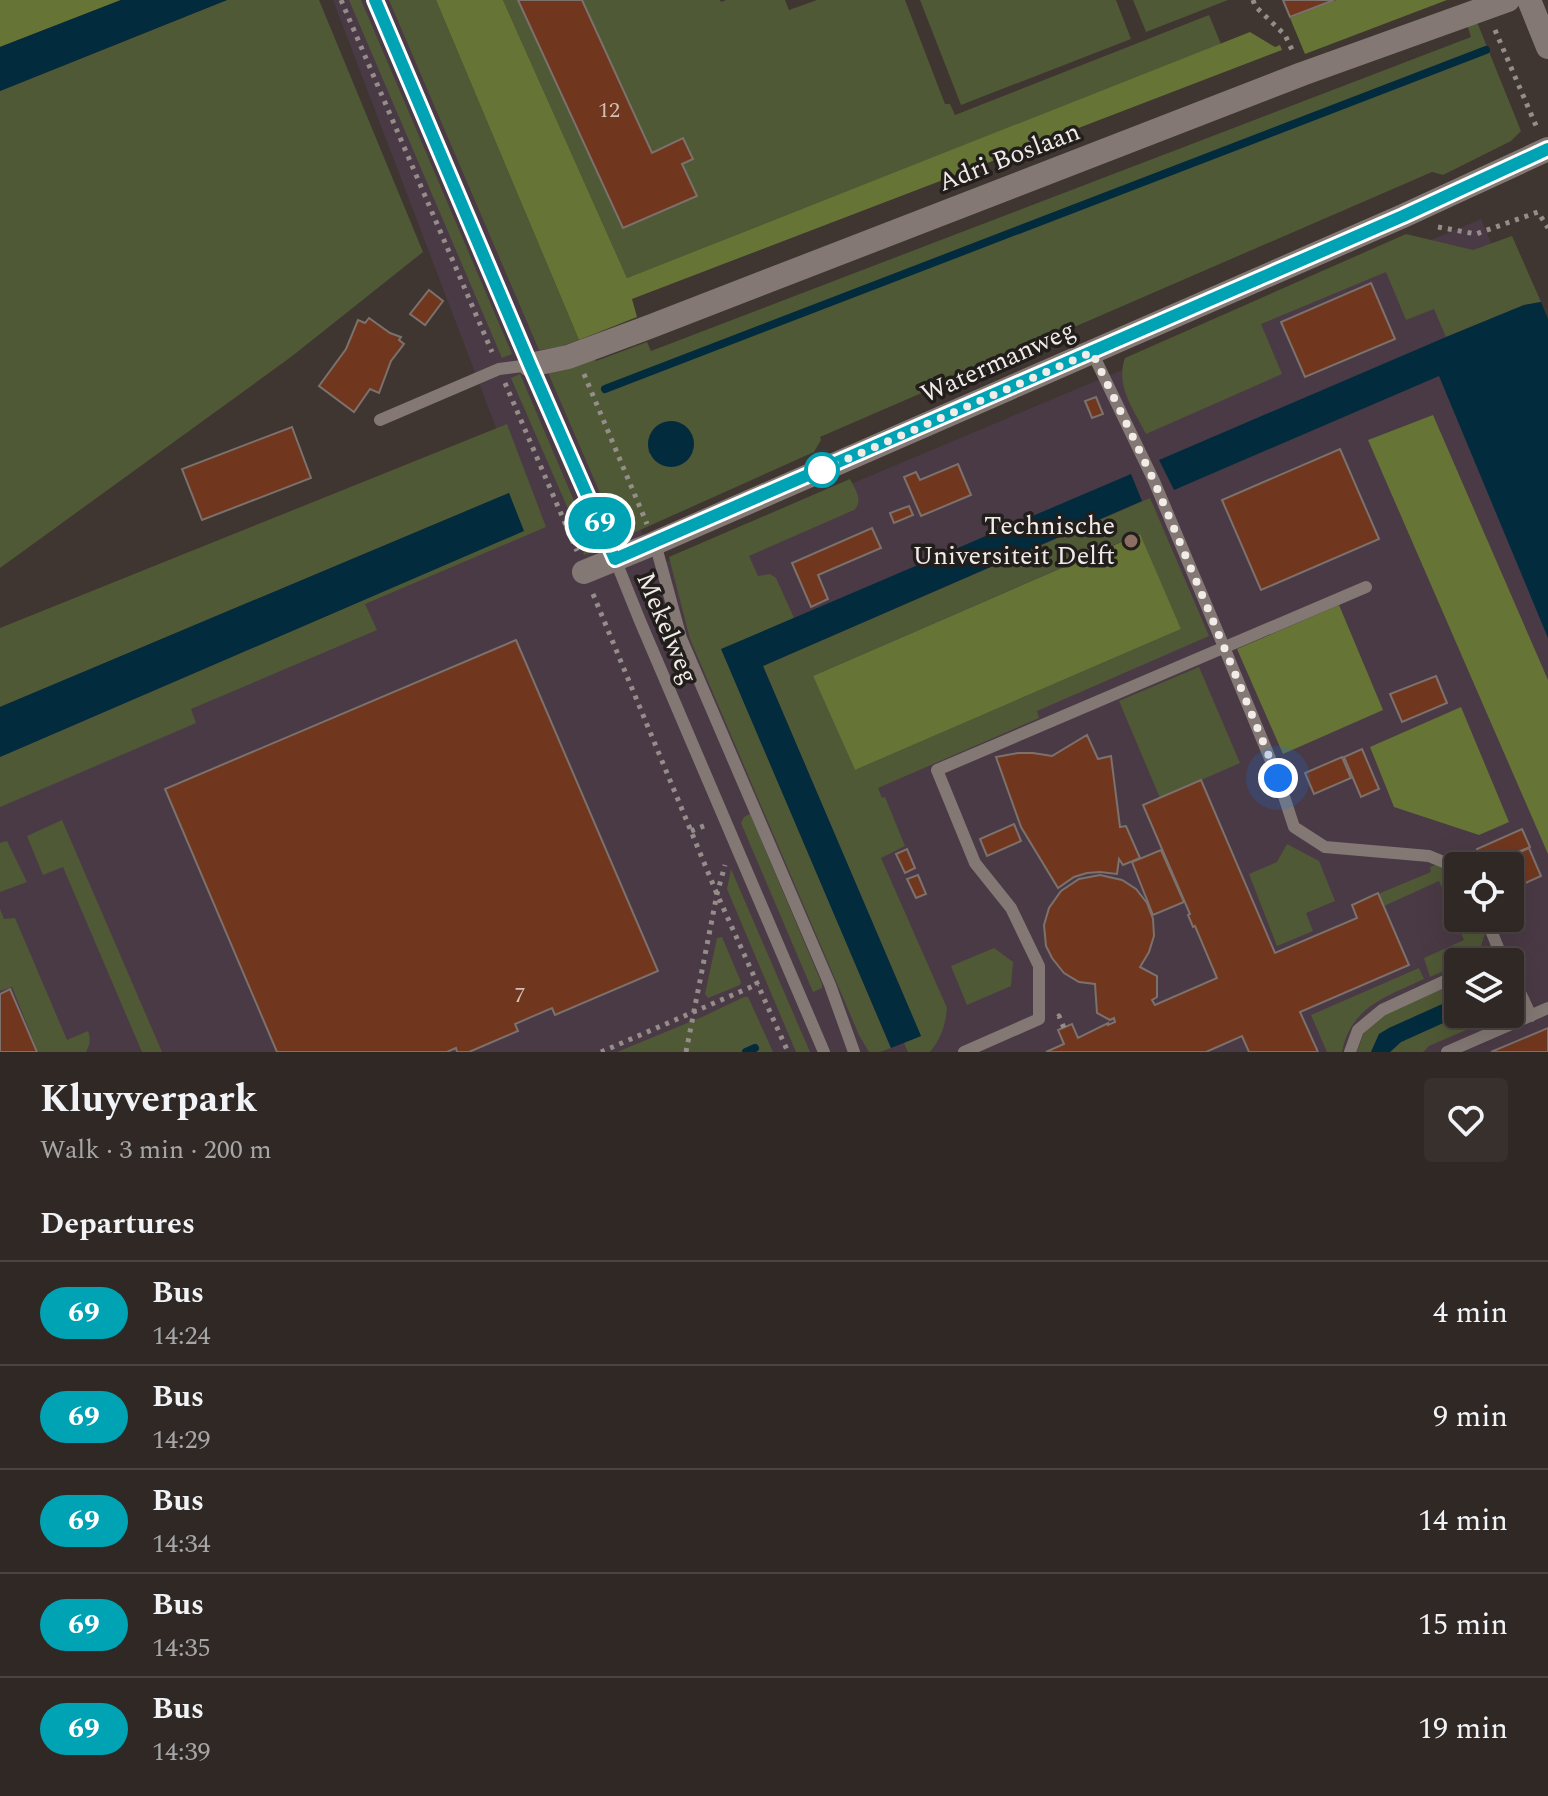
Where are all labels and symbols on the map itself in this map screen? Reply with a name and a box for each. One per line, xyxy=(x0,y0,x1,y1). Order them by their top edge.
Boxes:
house number: 12 xyxy=(598,94,620,127)
street label: Adri Boslaan xyxy=(932,112,1086,202)
street label: Watermanweg xyxy=(914,310,1082,414)
unlabelled marker xyxy=(805,453,839,487)
line badge: 69 xyxy=(564,497,636,549)
place label: Technische Universiteit Delft xyxy=(912,506,1115,576)
marker: Technische Universiteit Delft xyxy=(1122,532,1140,550)
street label: Mekelweg xyxy=(626,566,708,690)
your location xyxy=(1258,758,1298,798)
house number: 7 xyxy=(514,979,526,1012)

